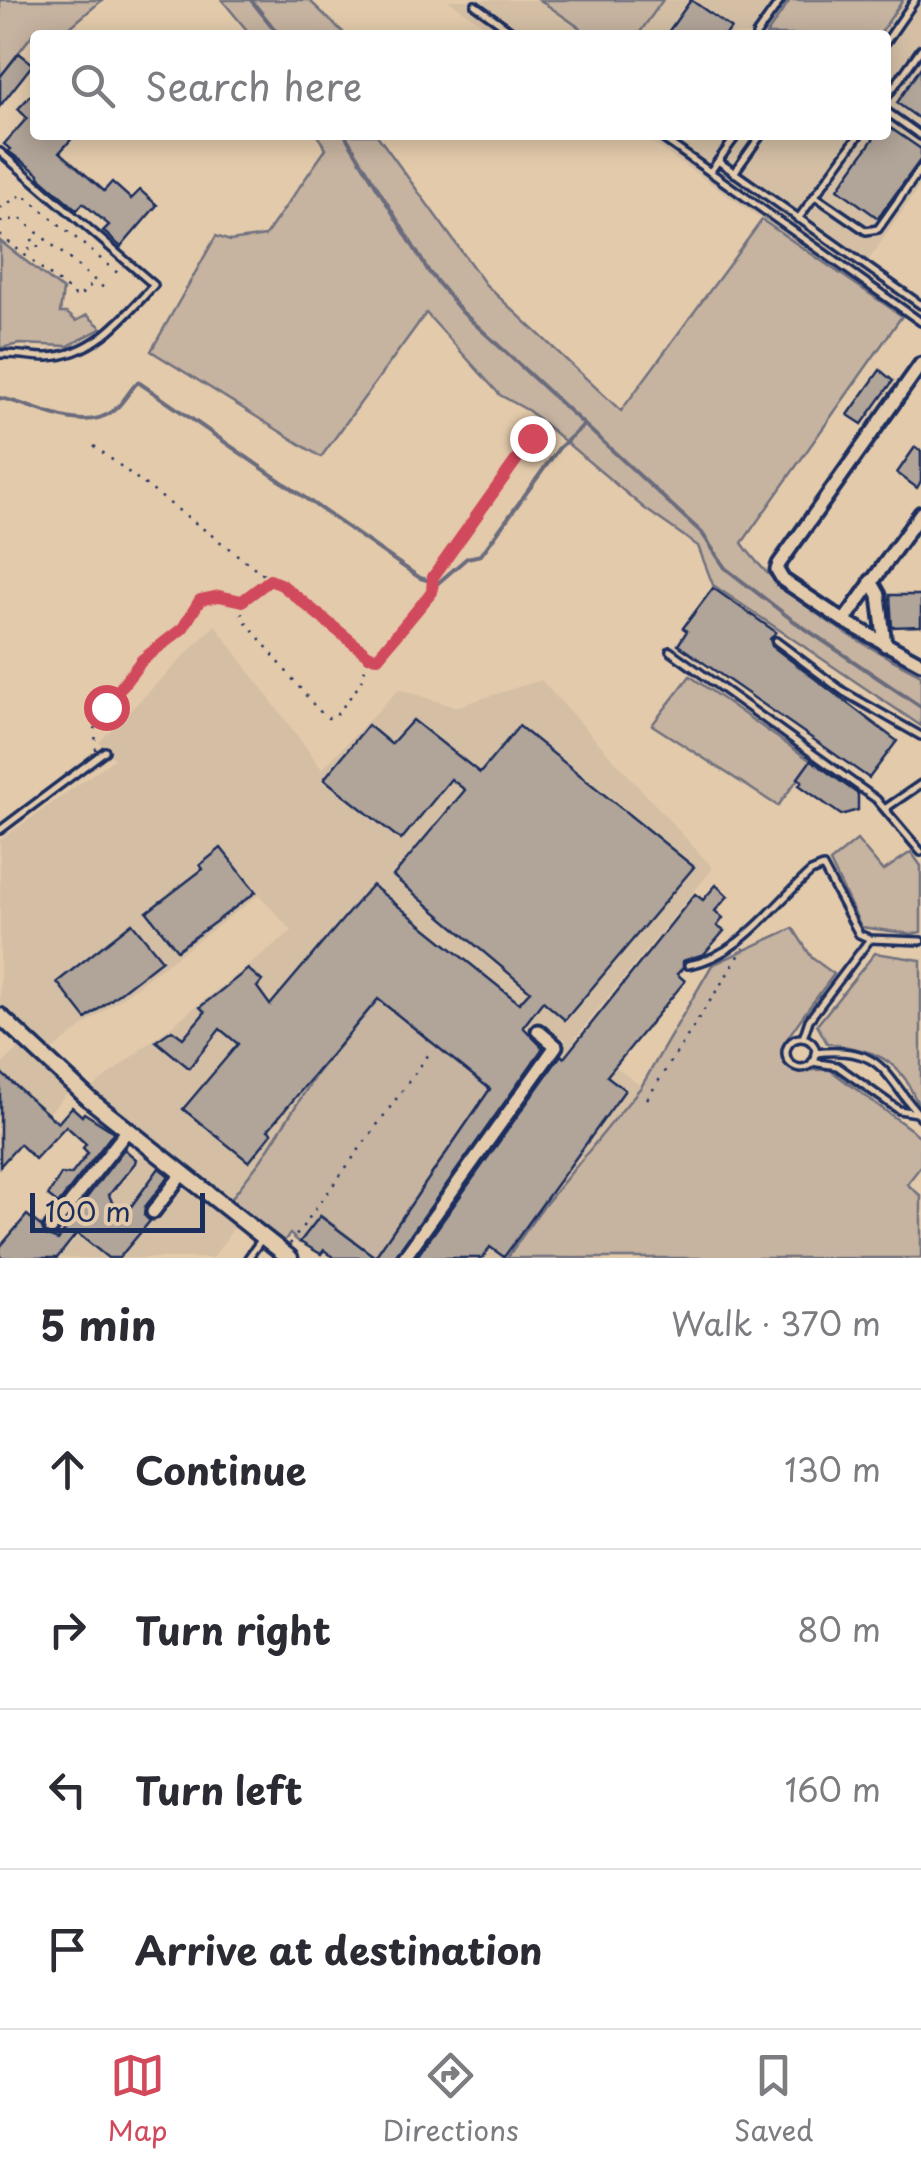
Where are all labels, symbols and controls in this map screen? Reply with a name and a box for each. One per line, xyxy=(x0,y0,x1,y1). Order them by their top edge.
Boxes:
search box xyxy=(30,30,891,140)
text: Search here xyxy=(145,57,362,114)
icon: search xyxy=(65,58,120,113)
route end xyxy=(510,416,556,462)
route start xyxy=(84,685,130,731)
scale bar xyxy=(30,1188,205,1232)
text: 100 m xyxy=(45,1189,131,1232)
text: 5 min xyxy=(40,1292,157,1355)
text: Walk · 370 m xyxy=(671,1299,881,1347)
text: Continue xyxy=(135,1441,306,1498)
icon: ahead xyxy=(40,1442,95,1497)
text: 130 m xyxy=(784,1445,881,1493)
text: Turn right xyxy=(135,1601,331,1658)
icon: right xyxy=(40,1602,95,1657)
text: 80 m xyxy=(797,1605,881,1653)
text: Turn left xyxy=(135,1761,303,1818)
icon: left xyxy=(40,1762,95,1817)
text: 160 m xyxy=(785,1765,881,1813)
text: Arrive at destination xyxy=(135,1921,543,1978)
icon: arrive xyxy=(40,1922,95,1977)
tab: Map xyxy=(108,2048,167,2151)
tab: Directions xyxy=(383,2048,519,2151)
tab: Saved xyxy=(734,2048,813,2151)

